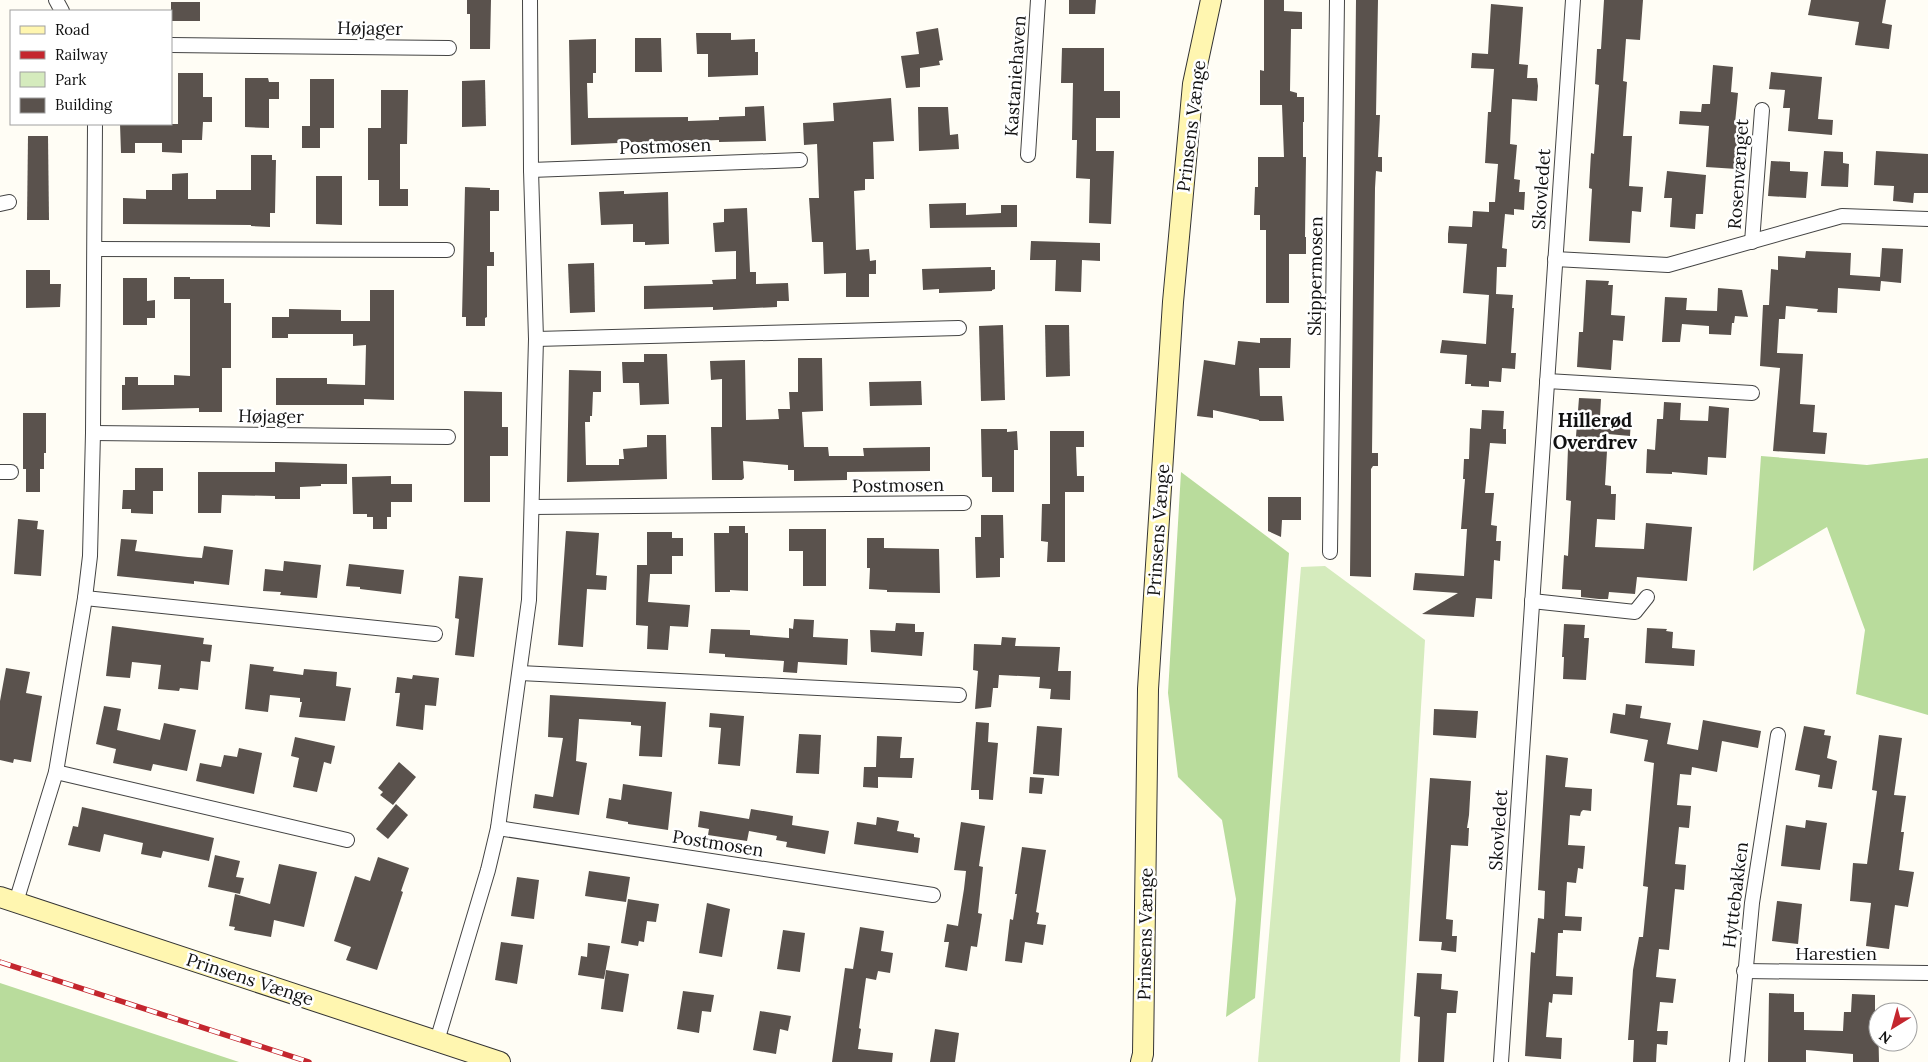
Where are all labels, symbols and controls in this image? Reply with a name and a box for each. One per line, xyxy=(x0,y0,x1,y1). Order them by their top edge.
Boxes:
legend xyxy=(10,10,172,125)
street label: Kastaniehaven xyxy=(999,15,1031,137)
street label: Højager xyxy=(337,16,403,40)
text: Road xyxy=(55,20,90,39)
text: Railway xyxy=(55,45,108,64)
street label: Prinsens Vænge xyxy=(1172,59,1211,193)
text: Park xyxy=(55,70,86,89)
text: Building xyxy=(55,95,113,114)
street label: Rosenvænget xyxy=(1723,118,1753,230)
street label: Postmosen xyxy=(619,133,712,159)
street label: Skovledet xyxy=(1527,148,1555,230)
street label: Skippermosen xyxy=(1302,216,1328,336)
street label: Højager xyxy=(238,404,304,428)
district label: Hillerød Overdrev xyxy=(1553,408,1638,454)
street label: Prinsens Vænge xyxy=(1142,463,1174,597)
street label: Postmosen xyxy=(852,473,944,497)
street label: Skovledet xyxy=(1484,789,1512,871)
street label: Postmosen xyxy=(671,824,765,862)
street label: Hyttebakken xyxy=(1717,841,1753,949)
street label: Prinsens Vænge xyxy=(1132,867,1158,1001)
street label: Harestien xyxy=(1795,942,1877,965)
street label: Prinsens Vænge xyxy=(183,948,317,1011)
north arrow xyxy=(1868,1002,1918,1052)
text: N xyxy=(1875,1027,1895,1048)

